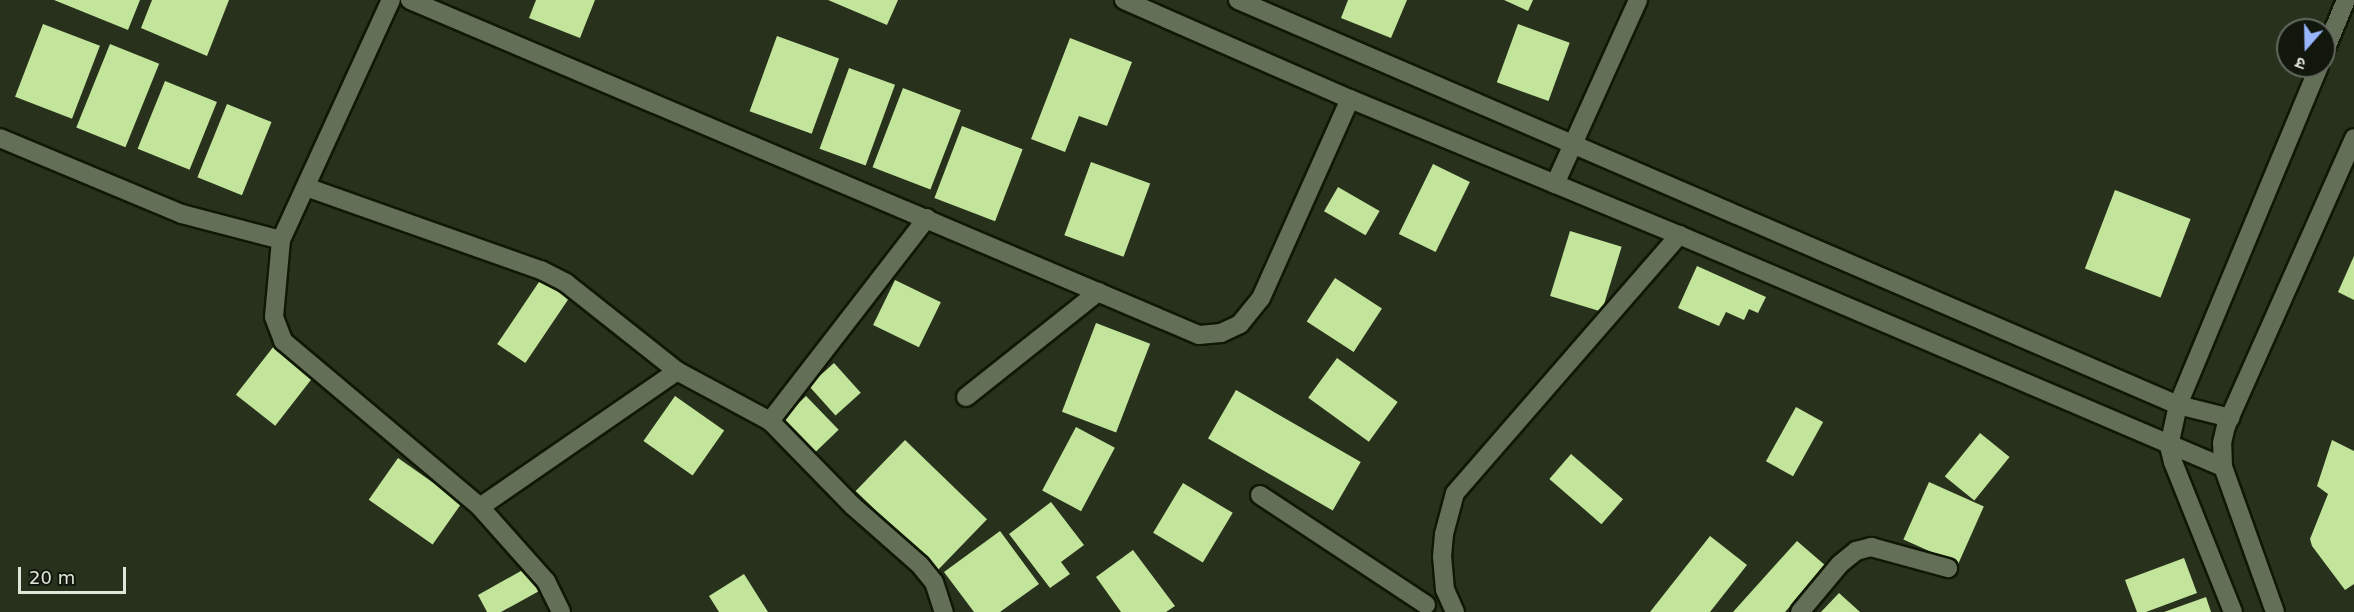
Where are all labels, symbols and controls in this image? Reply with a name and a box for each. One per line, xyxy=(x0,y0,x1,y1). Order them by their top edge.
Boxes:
north arrow xyxy=(2276,18,2336,78)
text: उ xyxy=(2293,53,2308,74)
scale bar xyxy=(21,555,129,593)
text: 20 m xyxy=(29,567,75,588)

